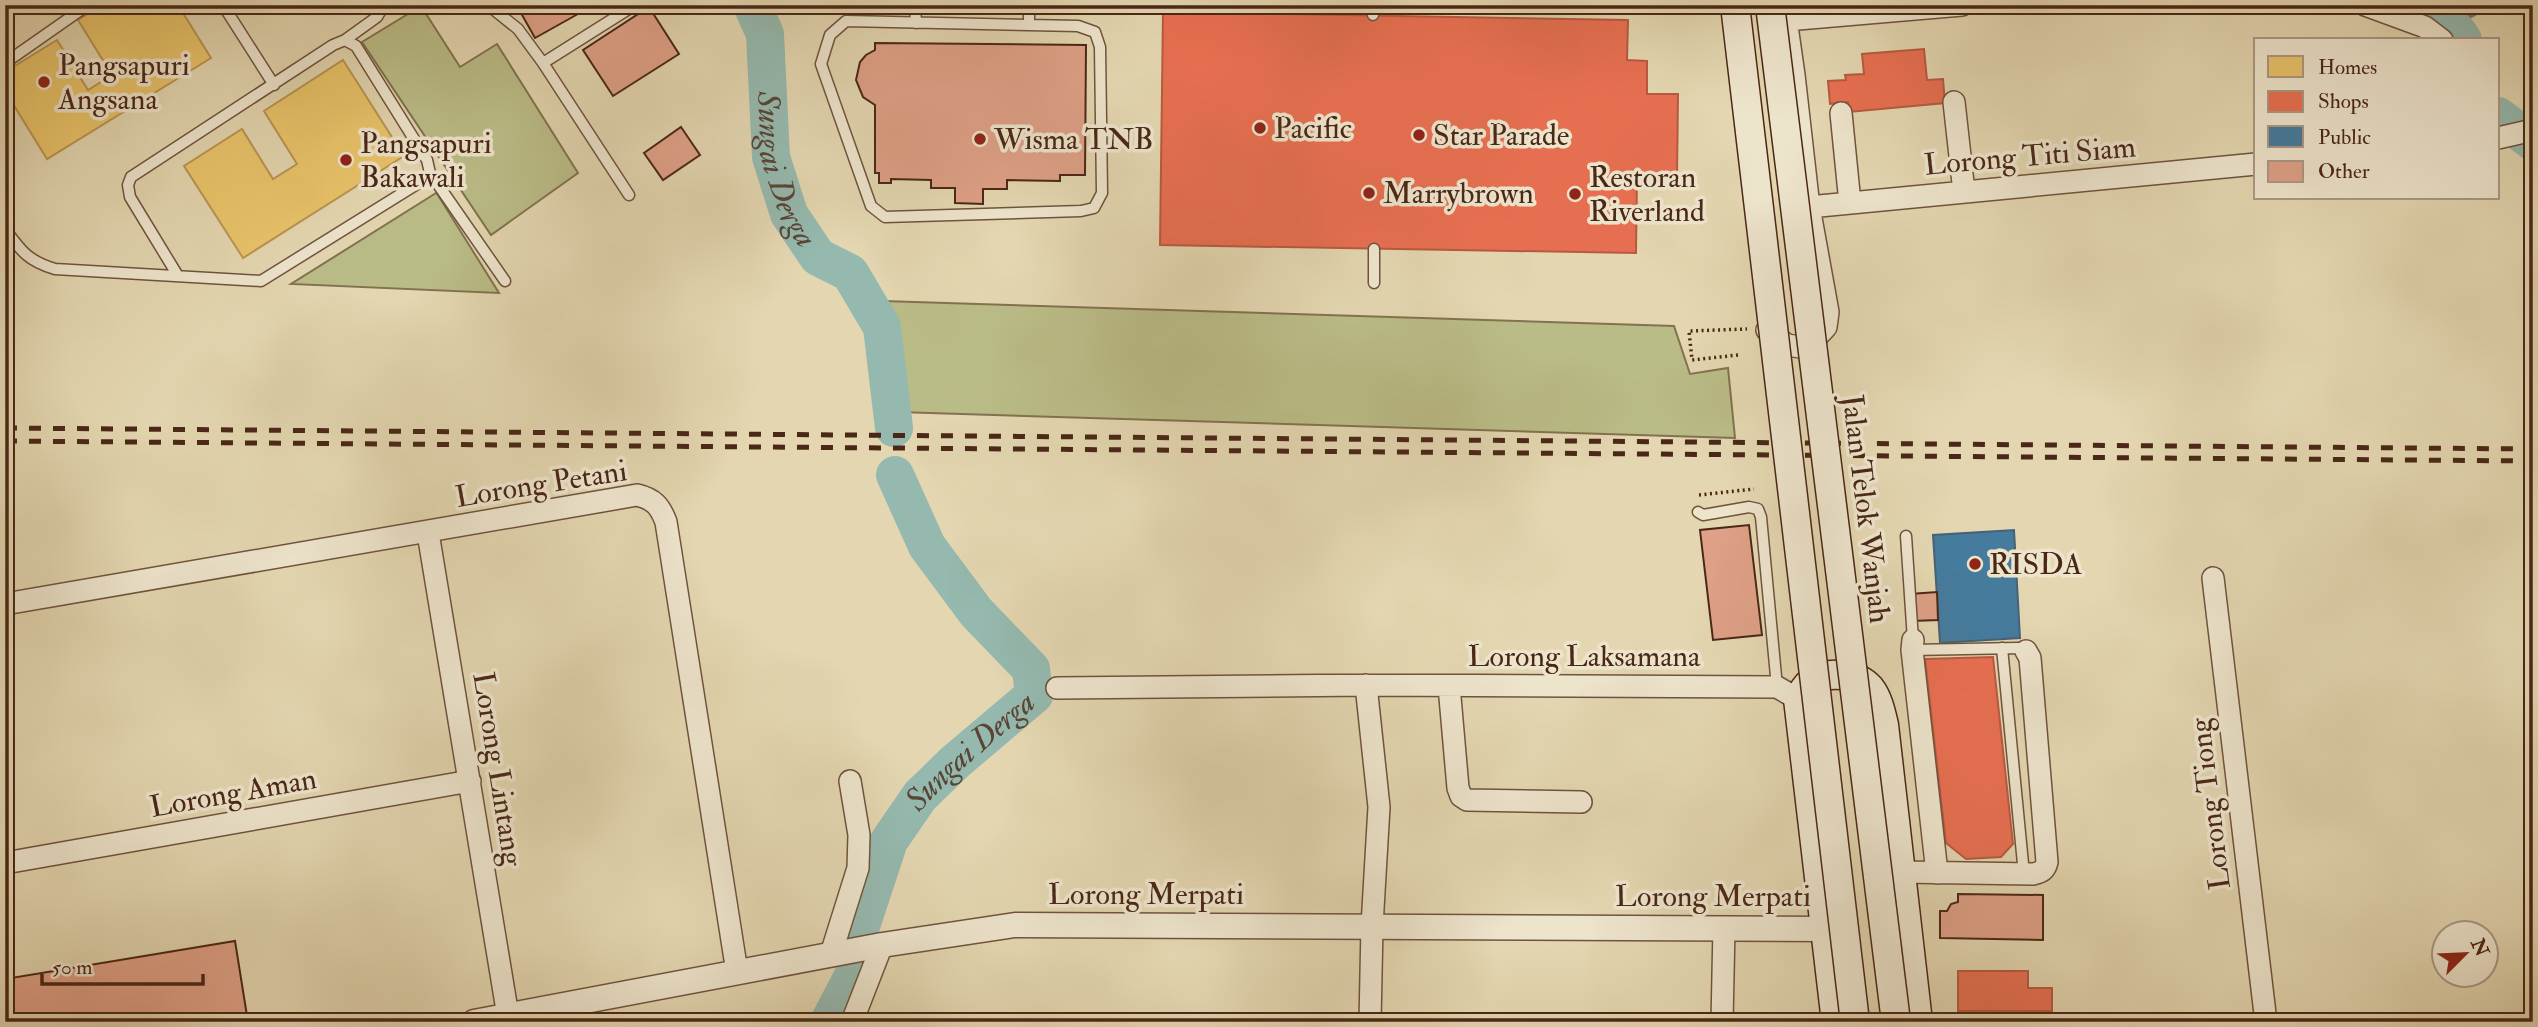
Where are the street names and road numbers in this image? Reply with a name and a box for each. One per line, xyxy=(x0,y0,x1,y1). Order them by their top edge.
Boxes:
street label: Lorong Titi Siam xyxy=(1923,128,2137,184)
street label: Jalan Telok Wanjah xyxy=(1834,392,1898,626)
street label: Lorong Petani xyxy=(453,452,629,516)
street label: Lorong Laksamana xyxy=(1468,638,1701,675)
street label: Lorong Lintang xyxy=(464,669,532,870)
street label: Lorong Tiong xyxy=(2181,715,2239,892)
street label: Lorong Aman xyxy=(147,760,319,826)
street label: Lorong Merpati xyxy=(1048,876,1244,913)
street label: Lorong Merpati xyxy=(1615,878,1811,915)

